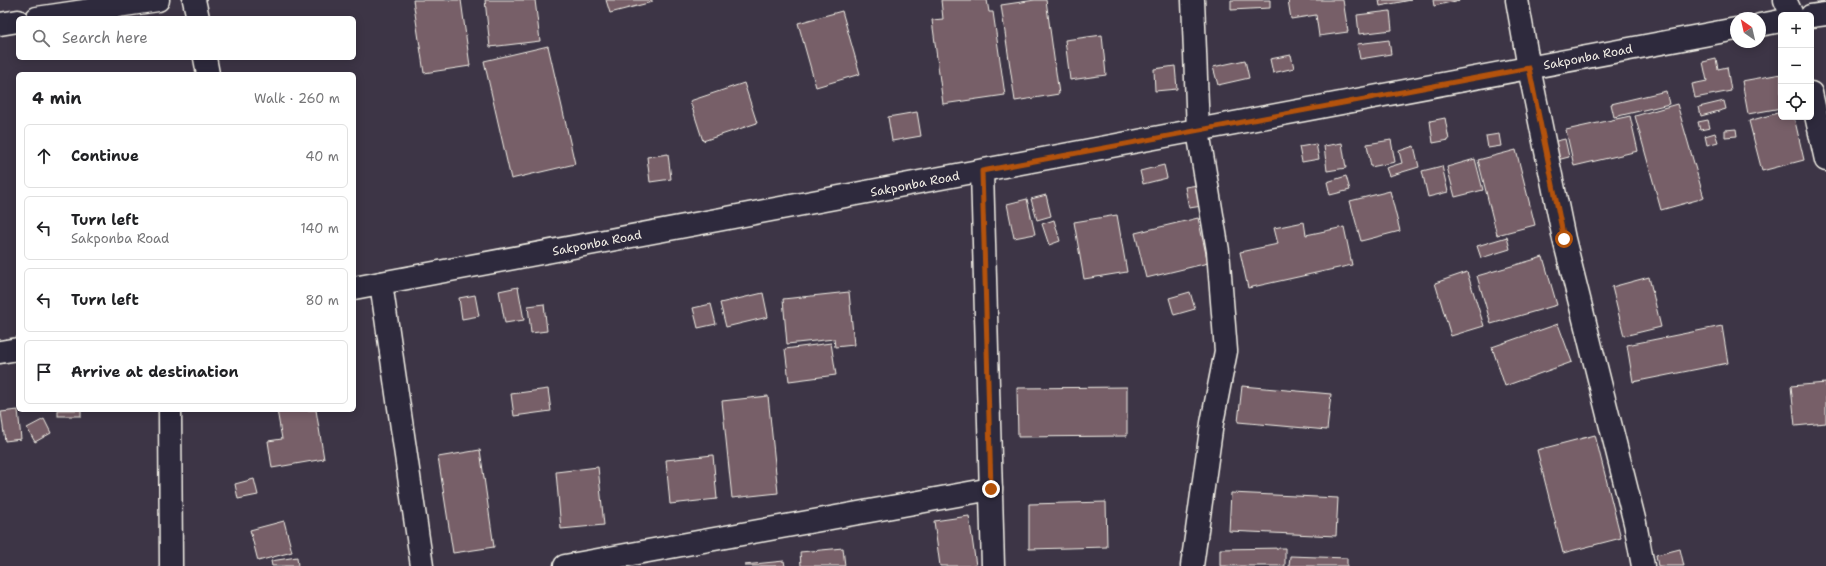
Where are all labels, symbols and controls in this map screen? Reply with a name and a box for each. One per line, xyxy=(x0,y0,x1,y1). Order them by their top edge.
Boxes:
north arrow xyxy=(1730,12,1766,48)
map controls xyxy=(1778,12,1814,120)
button: + xyxy=(1778,12,1814,48)
search box xyxy=(16,16,356,60)
icon: search xyxy=(30,27,52,49)
text: Search here xyxy=(62,28,148,48)
street label: Sakponba Road xyxy=(1542,40,1634,74)
button: − xyxy=(1778,48,1814,84)
button: locate xyxy=(1778,84,1814,120)
text: 4 min xyxy=(32,87,82,109)
text: Walk · 260 m xyxy=(254,90,340,107)
icon: ahead xyxy=(33,145,55,167)
text: Continue xyxy=(71,146,139,166)
text: 40 m xyxy=(305,148,339,165)
street label: Sakponba Road xyxy=(869,167,961,201)
text: Turn left xyxy=(71,210,139,230)
icon: left xyxy=(33,217,55,239)
text: 140 m xyxy=(300,220,339,237)
street label: Sakponba Road xyxy=(551,226,643,260)
text: Sakponba Road xyxy=(71,230,169,247)
route start xyxy=(1555,230,1573,248)
icon: left xyxy=(33,289,55,311)
text: Turn left xyxy=(71,290,139,310)
text: 80 m xyxy=(305,292,339,309)
icon: arrive xyxy=(33,361,55,383)
text: Arrive at destination xyxy=(71,362,239,382)
route end xyxy=(982,480,1000,498)

